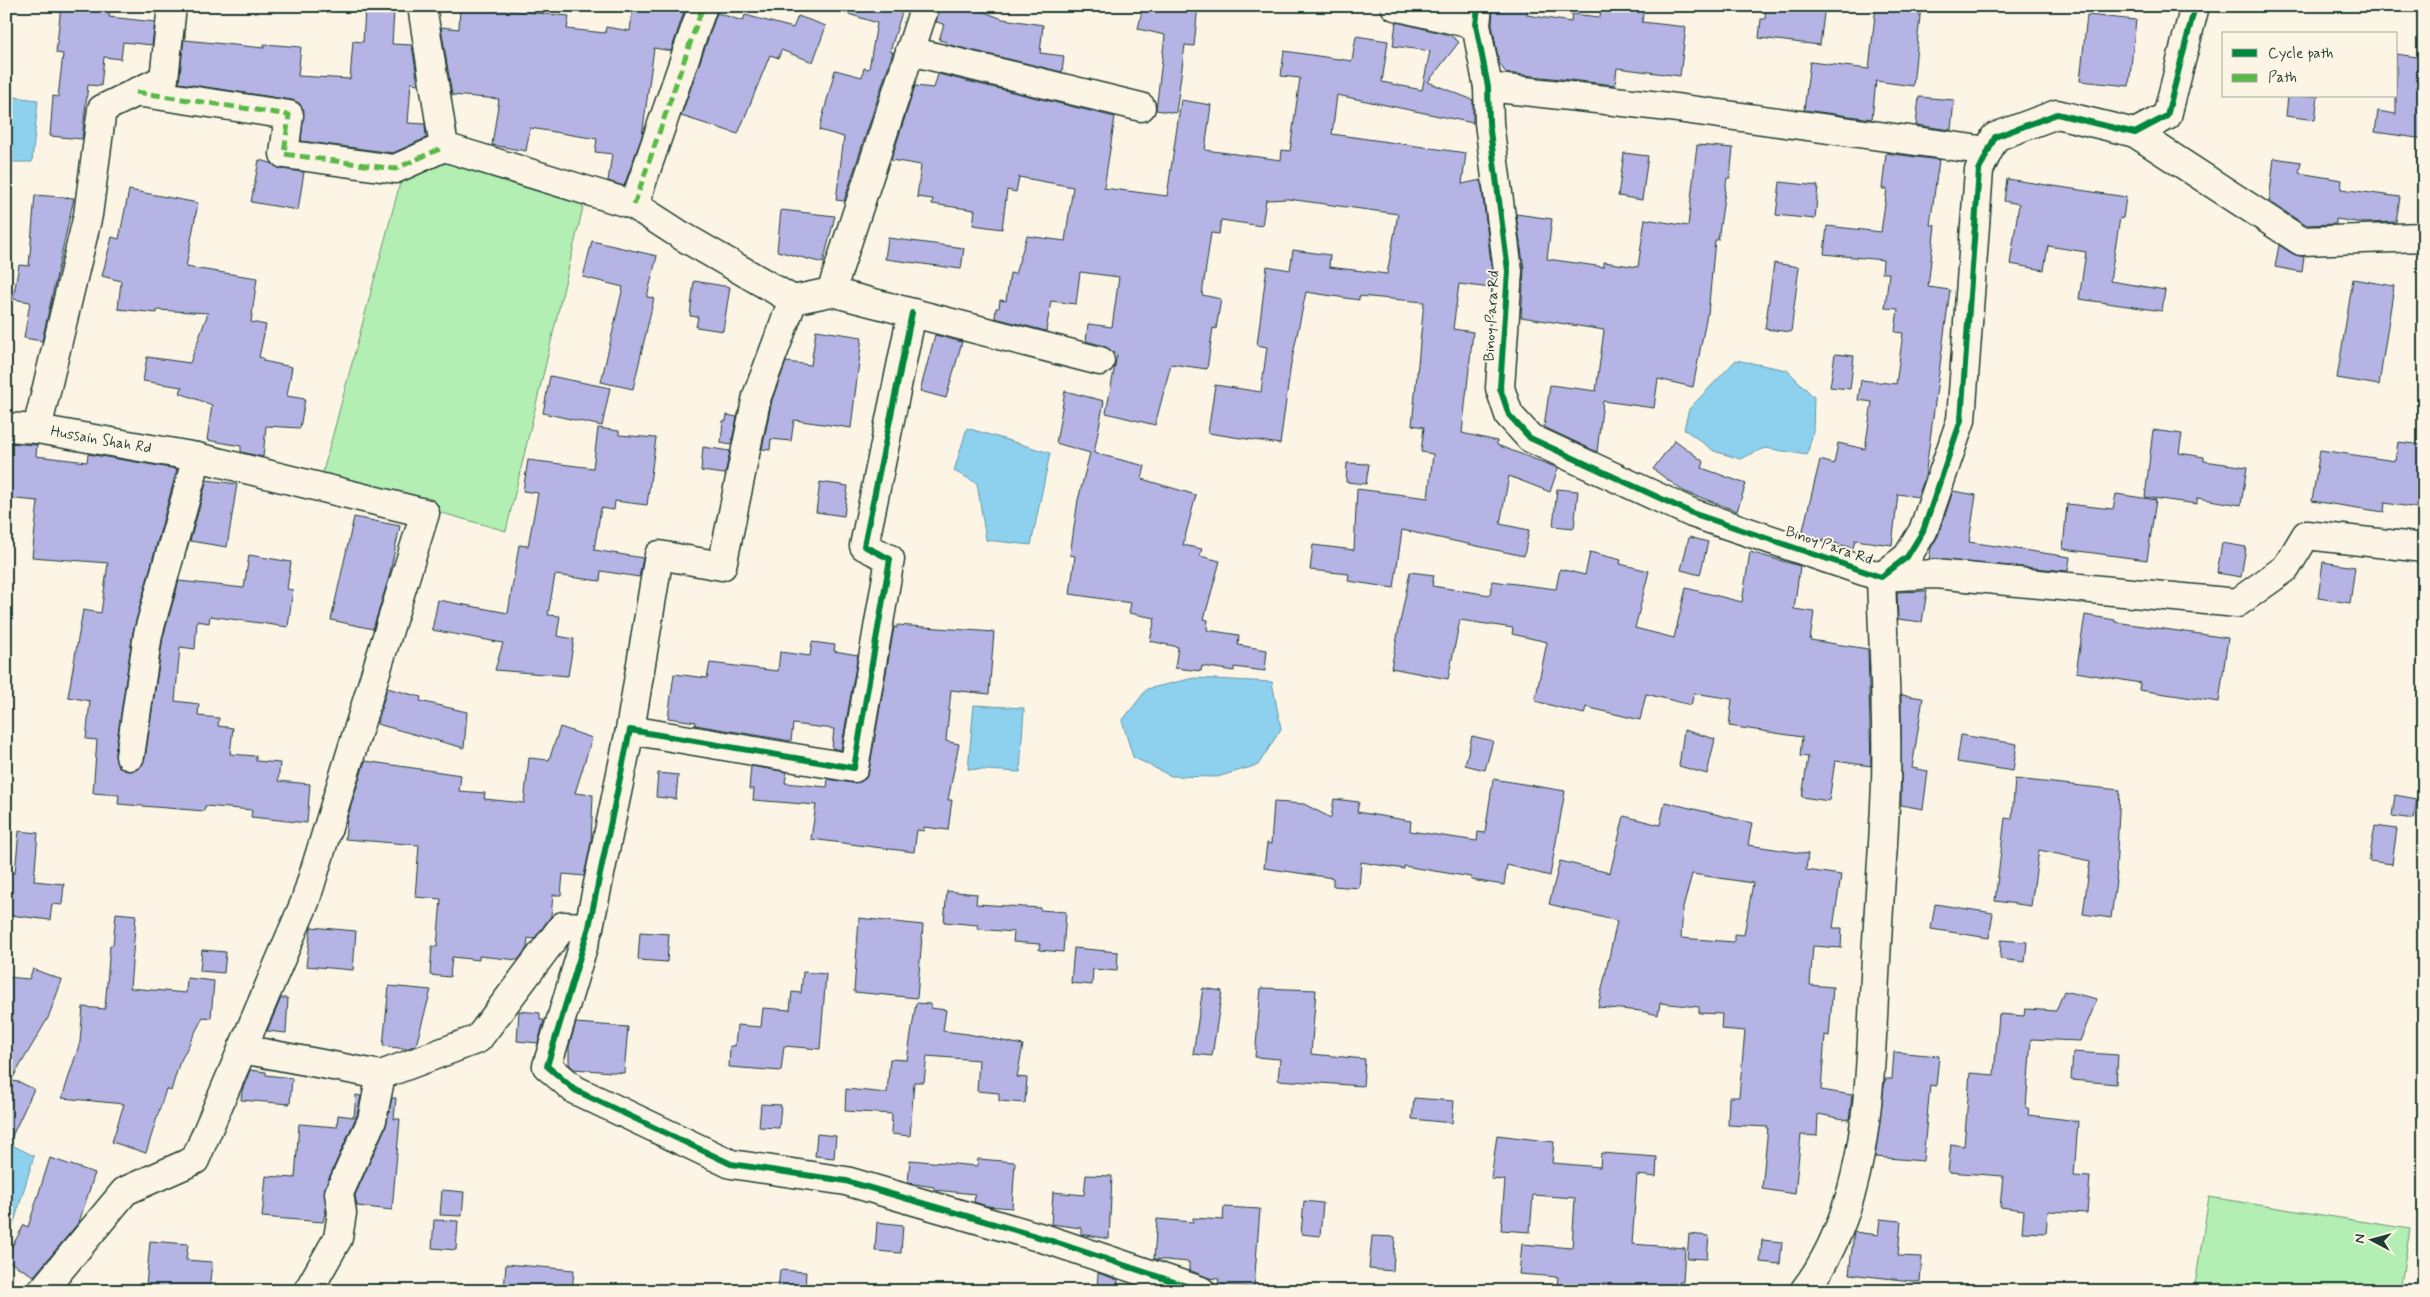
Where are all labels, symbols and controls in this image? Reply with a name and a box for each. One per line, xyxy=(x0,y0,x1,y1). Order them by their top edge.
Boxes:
legend xyxy=(2222,32,2398,98)
text: Cycle path xyxy=(2268,44,2333,64)
text: Path xyxy=(2268,68,2297,88)
street label: Binoy Para Rd xyxy=(1480,270,1504,362)
street label: Hussain Shah Rd xyxy=(49,422,153,459)
street label: Binoy Para Rd xyxy=(1783,522,1875,570)
north arrow xyxy=(2348,1214,2398,1264)
text: N xyxy=(2351,1233,2370,1244)

